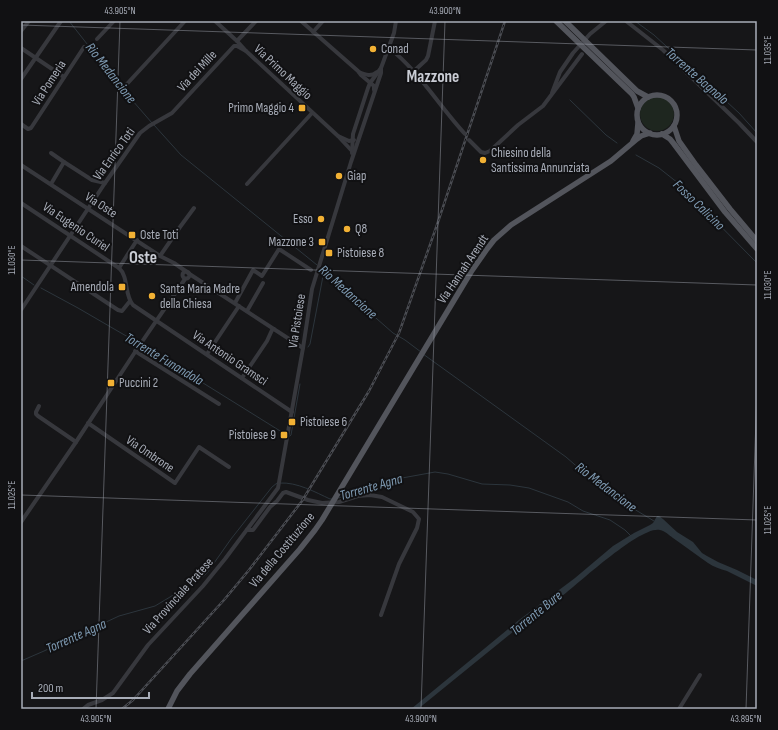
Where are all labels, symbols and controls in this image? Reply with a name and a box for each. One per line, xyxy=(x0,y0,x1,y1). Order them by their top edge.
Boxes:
text: 43.905°N xyxy=(104,5,136,17)
text: 43.900°N xyxy=(429,5,461,17)
text: 11.035°E xyxy=(762,36,774,64)
water label: Rio Medancione xyxy=(82,39,140,107)
street label: Via Primo Maggio xyxy=(251,41,315,103)
place label: Conad xyxy=(381,41,409,57)
marker: Conad xyxy=(368,44,378,54)
water label: Torrente Bagnolo xyxy=(662,44,732,108)
street label: Via dei Mille xyxy=(174,47,220,95)
street label: Via Pomeria xyxy=(28,57,70,109)
district label: Mazzone xyxy=(407,67,459,87)
place label: Primo Maggio 4 xyxy=(228,100,295,116)
marker: Primo Maggio 4 xyxy=(297,103,307,113)
street label: Via Enrico Toti xyxy=(90,125,138,183)
place label: Chiesino della Santissima Annunziata xyxy=(491,145,590,176)
marker: Chiesino della Santissima Annunziata xyxy=(478,155,488,165)
place label: Giap xyxy=(347,168,366,184)
marker: Giap xyxy=(334,171,344,181)
water label: Fosso Calicino xyxy=(670,176,729,234)
street label: Via Oste xyxy=(82,189,120,221)
street label: Via Eugenio Curiel xyxy=(39,199,113,255)
place label: Esso xyxy=(293,211,313,227)
marker: Esso xyxy=(316,214,326,224)
place label: Q8 xyxy=(355,221,367,237)
marker: Q8 xyxy=(342,224,352,234)
place label: Oste Toti xyxy=(140,227,178,243)
marker: Oste Toti xyxy=(127,230,137,240)
street label: Via Hannah Arendt xyxy=(434,231,492,307)
place label: Mazzone 3 xyxy=(268,234,314,250)
marker: Mazzone 3 xyxy=(317,237,327,247)
text: 11.030°E xyxy=(6,245,18,275)
place label: Pistoiese 8 xyxy=(337,245,384,261)
district label: Oste xyxy=(129,248,157,268)
marker: Pistoiese 8 xyxy=(324,248,334,258)
water label: Rio Medancione xyxy=(315,261,381,323)
text: 11.030°E xyxy=(762,270,774,300)
place label: Amendola xyxy=(70,279,114,295)
place label: Santa Maria Madre della Chiesa xyxy=(160,281,240,312)
marker: Amendola xyxy=(117,282,127,292)
marker: Santa Maria Madre della Chiesa xyxy=(147,291,157,301)
street label: Via Pistoiese xyxy=(285,293,309,349)
street label: Via Antonio Gramsci xyxy=(189,327,271,389)
water label: Torrente Funandola xyxy=(122,329,207,389)
place label: Puccini 2 xyxy=(119,375,158,391)
marker: Puccini 2 xyxy=(106,378,116,388)
place label: Pistoiese 6 xyxy=(300,414,347,430)
marker: Pistoiese 6 xyxy=(287,417,297,427)
place label: Pistoiese 9 xyxy=(229,427,276,443)
marker: Pistoiese 9 xyxy=(279,430,289,440)
street label: Via Ombrone xyxy=(123,432,177,476)
water label: Rio Medancione xyxy=(572,458,641,516)
water label: Torrente Agna xyxy=(338,470,405,504)
text: 11.025°E xyxy=(6,481,18,509)
text: 11.025°E xyxy=(762,506,774,534)
street label: Via della Costituzione xyxy=(246,509,318,591)
street label: Via Provinciale Pratese xyxy=(139,554,217,638)
water label: Torrente Bure xyxy=(506,587,566,639)
water label: Torrente Agna xyxy=(43,615,109,657)
scale bar xyxy=(32,674,149,700)
text: 200 m xyxy=(38,681,64,696)
text: 43.905°N xyxy=(80,713,112,725)
text: 43.900°N xyxy=(405,713,437,725)
text: 43.895°N xyxy=(730,713,762,725)

